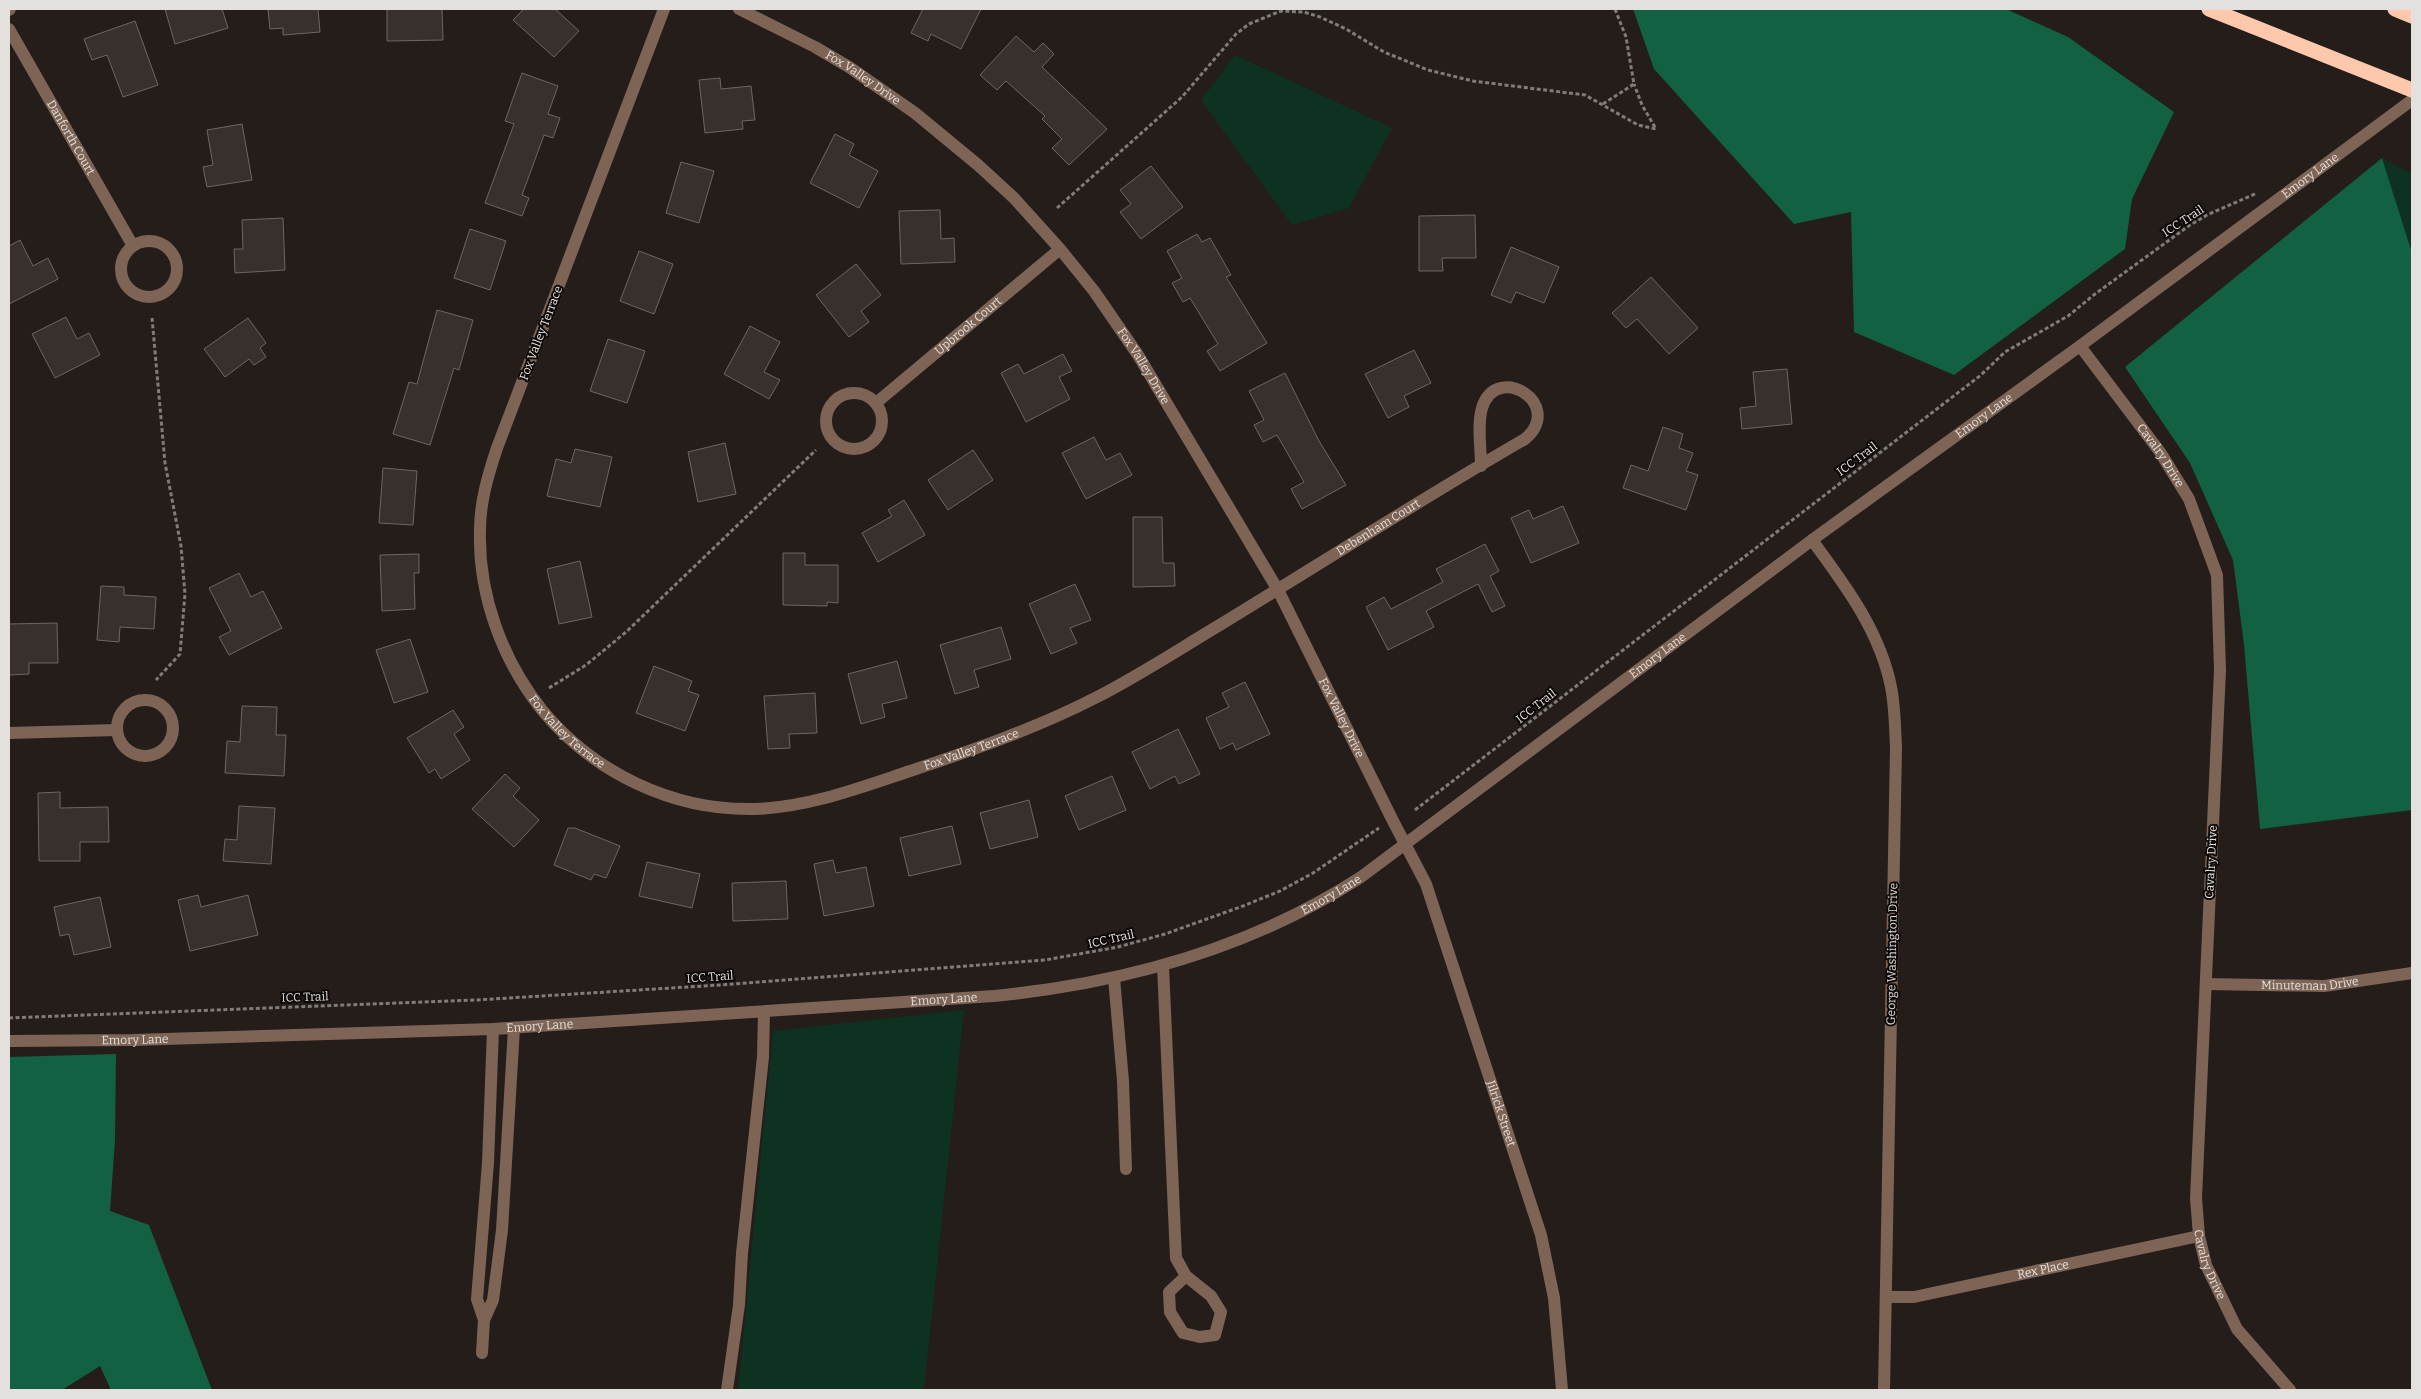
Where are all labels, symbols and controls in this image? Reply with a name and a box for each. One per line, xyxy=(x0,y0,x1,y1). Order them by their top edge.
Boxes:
street label: Fox Valley Drive xyxy=(823,48,903,108)
street label: Danforth Court xyxy=(44,97,98,178)
street label: Emory Lane xyxy=(2279,150,2341,201)
street label: ICC Trail xyxy=(2159,202,2207,240)
street label: Fox Valley Terrace xyxy=(517,284,565,382)
street label: Upbrook Court xyxy=(932,294,1005,358)
street label: Fox Valley Drive xyxy=(1114,325,1173,407)
street label: Emory Lane xyxy=(1953,390,2015,441)
street label: Cavalry Drive xyxy=(2134,421,2187,490)
street label: ICC Trail xyxy=(1834,439,1880,479)
street label: Debenham Court xyxy=(1334,496,1423,558)
street label: Emory Lane xyxy=(1626,630,1689,681)
street label: Fox Valley Drive xyxy=(1316,676,1367,760)
street label: ICC Trail xyxy=(1513,686,1559,726)
street label: Fox Valley Terrace xyxy=(526,692,608,771)
street label: Fox Valley Terrace xyxy=(922,726,1021,773)
street label: Cavalry Drive xyxy=(2202,825,2220,899)
street label: Emory Lane xyxy=(1299,872,1364,917)
street label: George Washington Drive xyxy=(1884,883,1900,1025)
street label: ICC Trail xyxy=(1086,927,1136,951)
street label: ICC Trail xyxy=(686,968,735,986)
street label: Minuteman Drive xyxy=(2261,974,2360,993)
street label: ICC Trail xyxy=(281,989,329,1005)
street label: Emory Lane xyxy=(910,990,978,1008)
street label: Emory Lane xyxy=(506,1017,574,1035)
street label: Emory Lane xyxy=(101,1032,169,1047)
street label: Jilrick Street xyxy=(1484,1078,1519,1149)
street label: Cavalry Drive xyxy=(2192,1229,2229,1302)
street label: Rex Place xyxy=(2016,1257,2070,1282)

